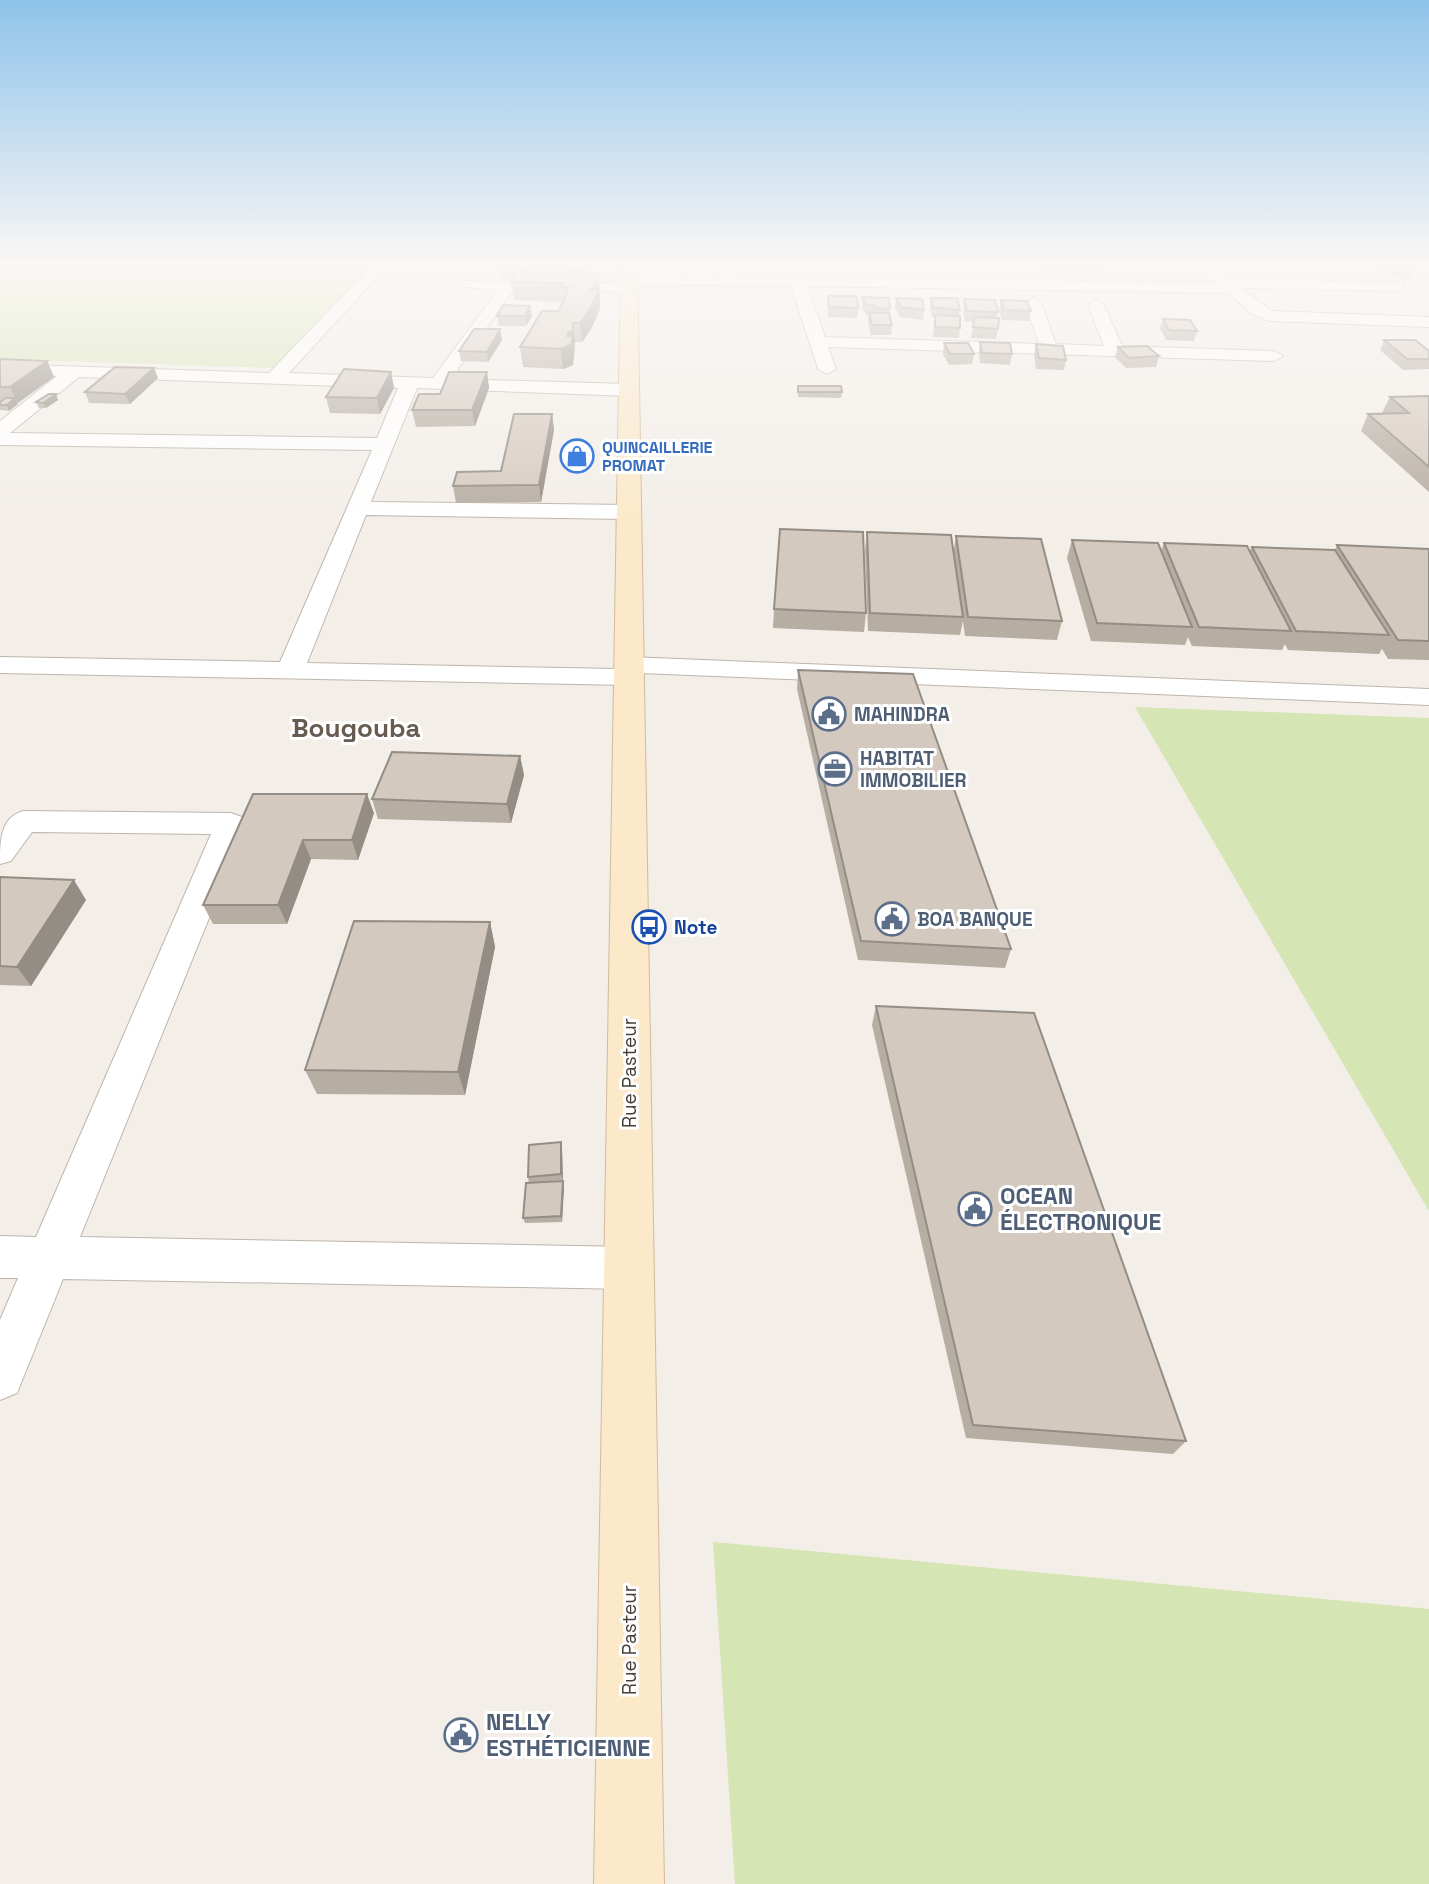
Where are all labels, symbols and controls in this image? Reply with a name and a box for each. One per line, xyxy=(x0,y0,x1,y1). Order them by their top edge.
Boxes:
shop icon: QUINCAILLERIE PROMAT xyxy=(558,437,596,475)
place label: QUINCAILLERIE PROMAT xyxy=(602,437,713,476)
public building icon: MAHINDRA xyxy=(810,695,848,733)
place label: MAHINDRA xyxy=(854,702,950,727)
district label: Bougouba xyxy=(291,711,421,745)
place label: HABITAT IMMOBILIER xyxy=(860,746,966,793)
office icon: HABITAT IMMOBILIER xyxy=(816,750,854,788)
public building icon: BOA BANQUE xyxy=(873,900,911,938)
place label: BOA BANQUE xyxy=(917,907,1032,932)
bus stop icon: Note xyxy=(630,908,668,946)
place label: Note xyxy=(674,915,717,940)
street label: Rue Pasteur xyxy=(617,1018,642,1128)
place label: OCEAN ÉLECTRONIQUE xyxy=(1000,1181,1161,1237)
public building icon: OCEAN ÉLECTRONIQUE xyxy=(956,1190,994,1228)
street label: Rue Pasteur xyxy=(617,1585,642,1695)
place label: NELLY ESTHÉTICIENNE xyxy=(486,1707,650,1763)
public building icon: NELLY ESTHÉTICIENNE xyxy=(442,1716,480,1754)

